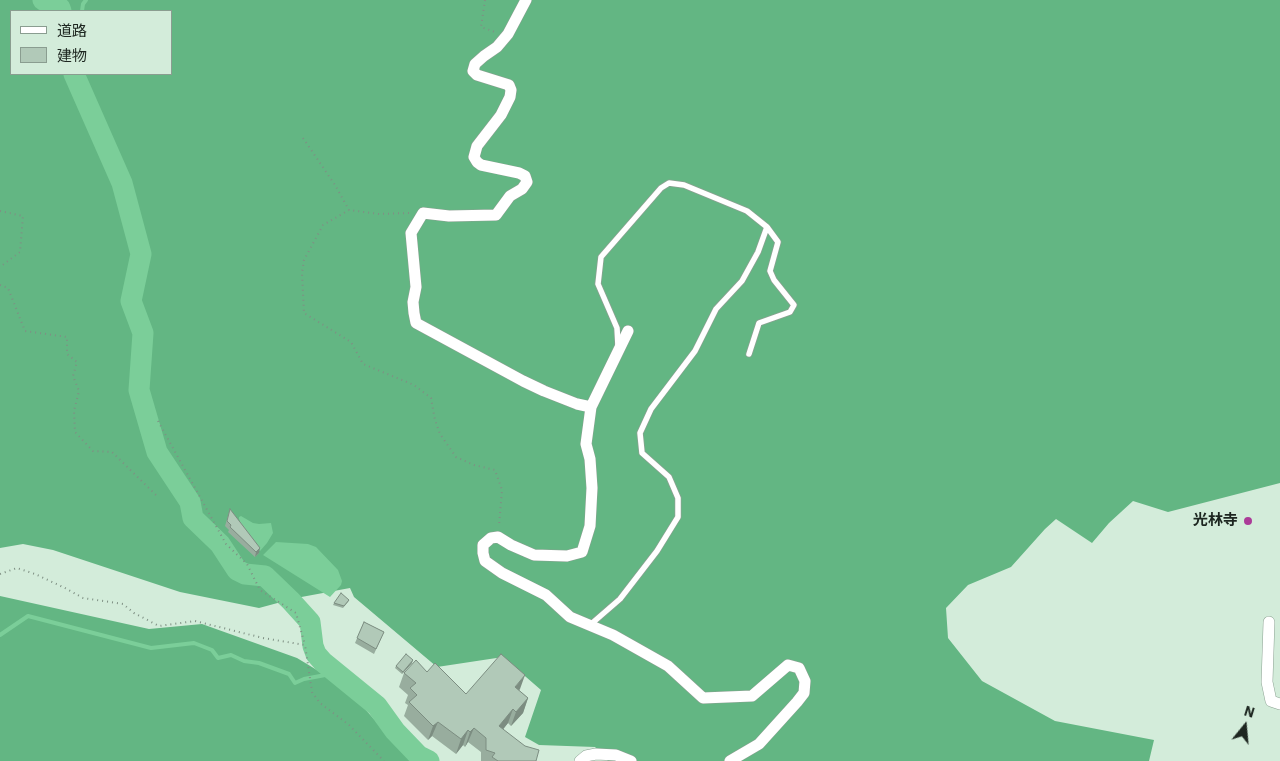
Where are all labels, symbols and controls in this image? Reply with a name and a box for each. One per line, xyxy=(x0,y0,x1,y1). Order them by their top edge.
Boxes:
legend xyxy=(10,10,172,75)
text: 道路 xyxy=(57,21,87,40)
text: 建物 xyxy=(57,46,87,65)
place label: 光林寺 xyxy=(1193,512,1238,530)
marker: 光林寺 xyxy=(1242,515,1254,527)
north arrow xyxy=(1220,701,1270,751)
text: N xyxy=(1242,702,1257,722)

